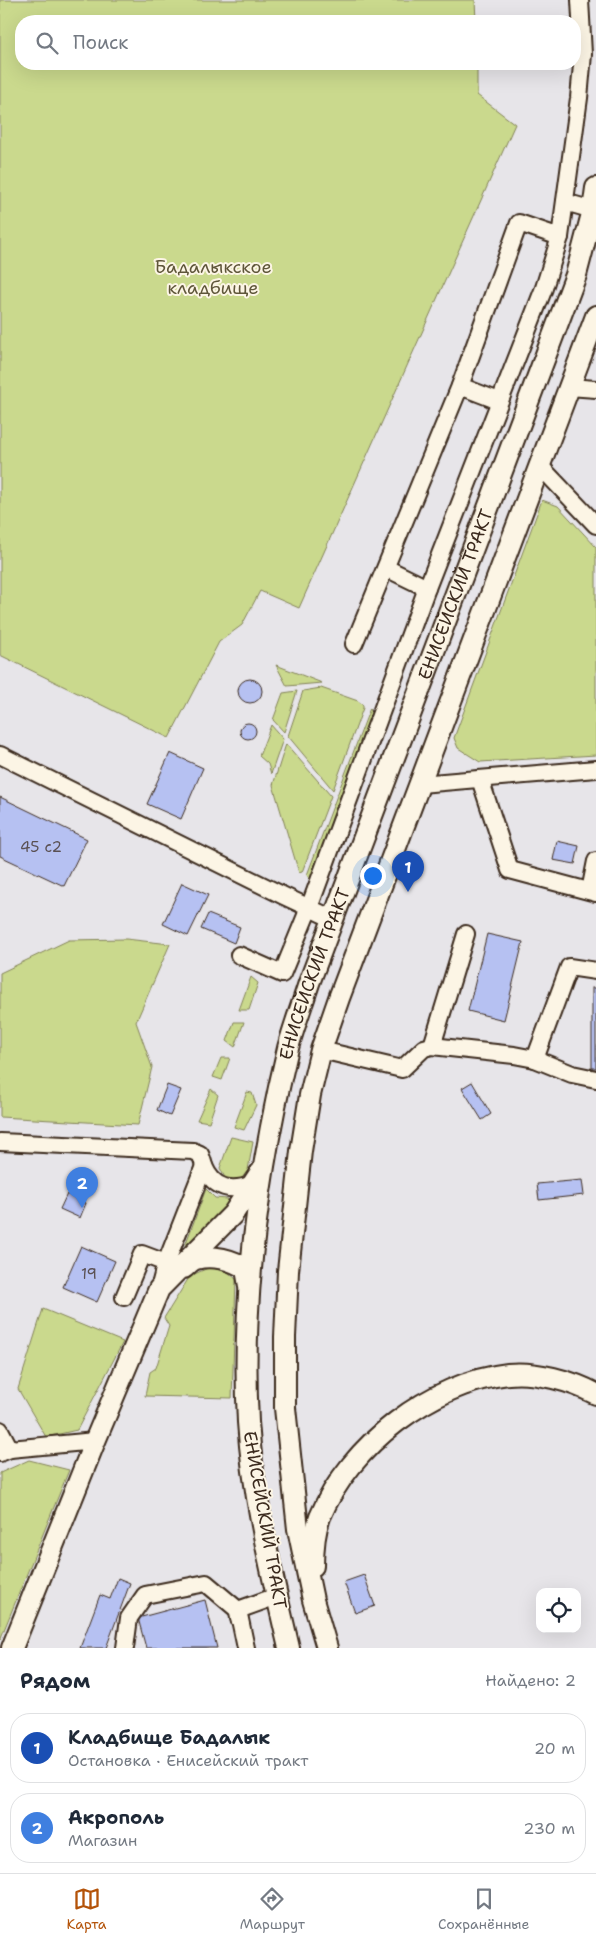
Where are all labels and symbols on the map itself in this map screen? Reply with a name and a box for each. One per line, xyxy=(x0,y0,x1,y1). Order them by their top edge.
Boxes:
park label: Бадалыкское кладбище xyxy=(154,255,272,300)
street label: ЕНИСЕЙСКИЙ ТРАКТ xyxy=(412,506,499,683)
house number: 45 с2 xyxy=(20,837,62,857)
pin: 1 xyxy=(392,851,424,892)
your location xyxy=(360,863,386,889)
street label: ЕНИСЕЙСКИЙ ТРАКТ xyxy=(274,885,356,1062)
pin: 2 xyxy=(66,1167,98,1208)
house number: 19 xyxy=(81,1264,97,1284)
street label: ЕНИСЕЙСКИЙ ТРАКТ xyxy=(238,1429,292,1611)

